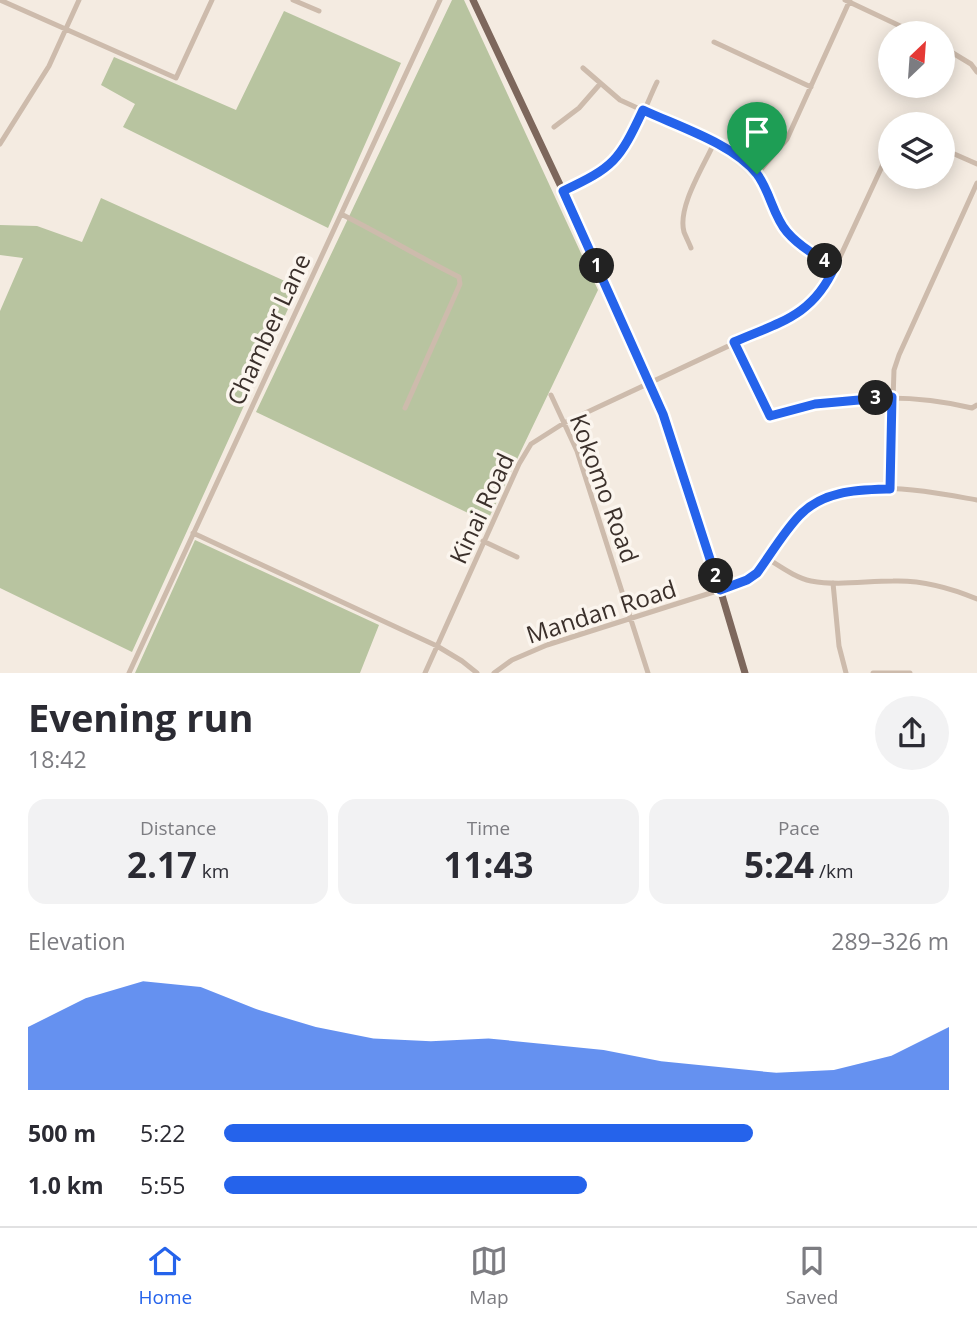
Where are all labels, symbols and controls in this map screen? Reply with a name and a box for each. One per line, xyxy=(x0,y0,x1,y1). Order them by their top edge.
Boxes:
north arrow xyxy=(878,21,956,98)
map controls xyxy=(878,21,955,189)
pin xyxy=(727,102,787,174)
button: layers xyxy=(878,112,955,189)
icon: arrive xyxy=(738,113,776,151)
pin: 4 xyxy=(808,244,842,278)
text: 4 xyxy=(819,247,830,273)
street label: Chamber Lane xyxy=(218,248,318,410)
pin: 1 xyxy=(580,248,614,284)
text: 1 xyxy=(591,252,602,278)
pin: 3 xyxy=(858,380,894,416)
text: 3 xyxy=(870,384,881,410)
street label: Kokomo Road xyxy=(563,409,647,567)
street label: Kinai Road xyxy=(441,447,521,569)
pin: 2 xyxy=(698,558,734,594)
text: 2 xyxy=(710,562,721,588)
street label: Mandan Road xyxy=(522,571,680,651)
text: Evening run xyxy=(28,691,253,743)
button: share xyxy=(875,696,949,770)
text: 18:42 xyxy=(28,743,87,775)
text: Distance xyxy=(140,815,216,841)
text: Time xyxy=(467,815,510,841)
text: Pace xyxy=(778,815,820,841)
text: 2.17 xyxy=(127,841,197,888)
text: 11:43 xyxy=(443,841,534,888)
text: 5:24 xyxy=(744,841,814,888)
text: km xyxy=(197,858,229,884)
text: /km xyxy=(814,858,854,884)
text: Elevation xyxy=(28,925,126,957)
text: 289–326 m xyxy=(831,925,949,957)
text: 500 m xyxy=(28,1117,96,1149)
text: 5:22 xyxy=(140,1117,186,1149)
text: 1.0 km xyxy=(28,1169,104,1201)
text: 5:55 xyxy=(140,1169,186,1201)
tab: Home xyxy=(139,1242,192,1310)
tab: Map xyxy=(469,1242,509,1310)
tab: Saved xyxy=(786,1242,838,1310)

